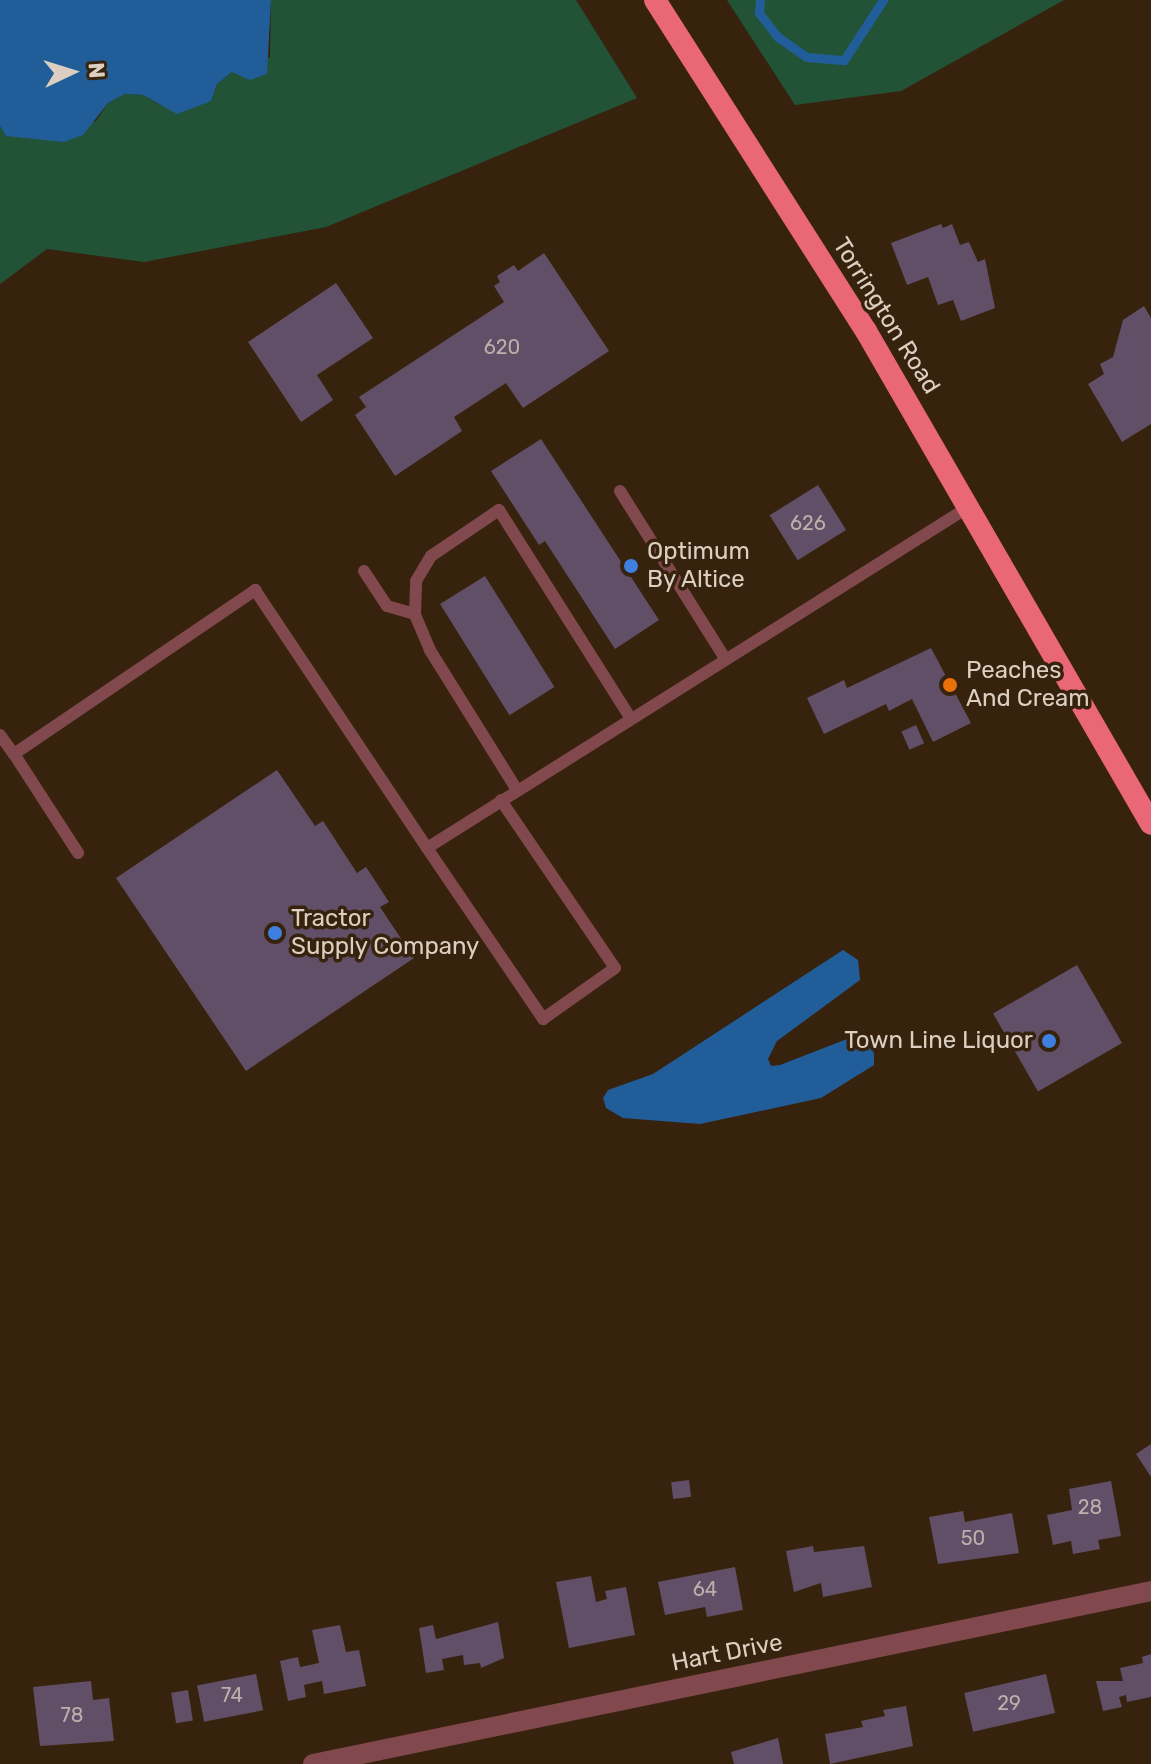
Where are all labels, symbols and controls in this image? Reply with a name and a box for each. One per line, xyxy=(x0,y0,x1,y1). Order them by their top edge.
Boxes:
north arrow xyxy=(32,32,112,112)
text: N xyxy=(82,61,110,79)
street label: Torrington Road xyxy=(826,233,946,399)
house number: 620 xyxy=(484,335,520,359)
house number: 626 xyxy=(790,511,826,535)
place label: Optimum By Altice xyxy=(647,538,750,594)
marker: Optimum By Altice xyxy=(622,557,640,575)
place label: Peaches And Cream xyxy=(966,657,1090,713)
marker: Peaches And Cream xyxy=(941,676,959,694)
place label: Tractor Supply Company xyxy=(291,905,480,961)
marker: Tractor Supply Company xyxy=(266,924,284,942)
place label: Town Line Liquor xyxy=(844,1027,1033,1055)
marker: Town Line Liquor xyxy=(1040,1032,1058,1050)
house number: 28 xyxy=(1078,1495,1102,1519)
house number: 50 xyxy=(961,1526,985,1550)
house number: 64 xyxy=(693,1577,717,1601)
street label: Hart Drive xyxy=(669,1628,785,1678)
house number: 74 xyxy=(221,1683,243,1707)
house number: 29 xyxy=(997,1691,1021,1715)
house number: 78 xyxy=(61,1703,83,1727)

